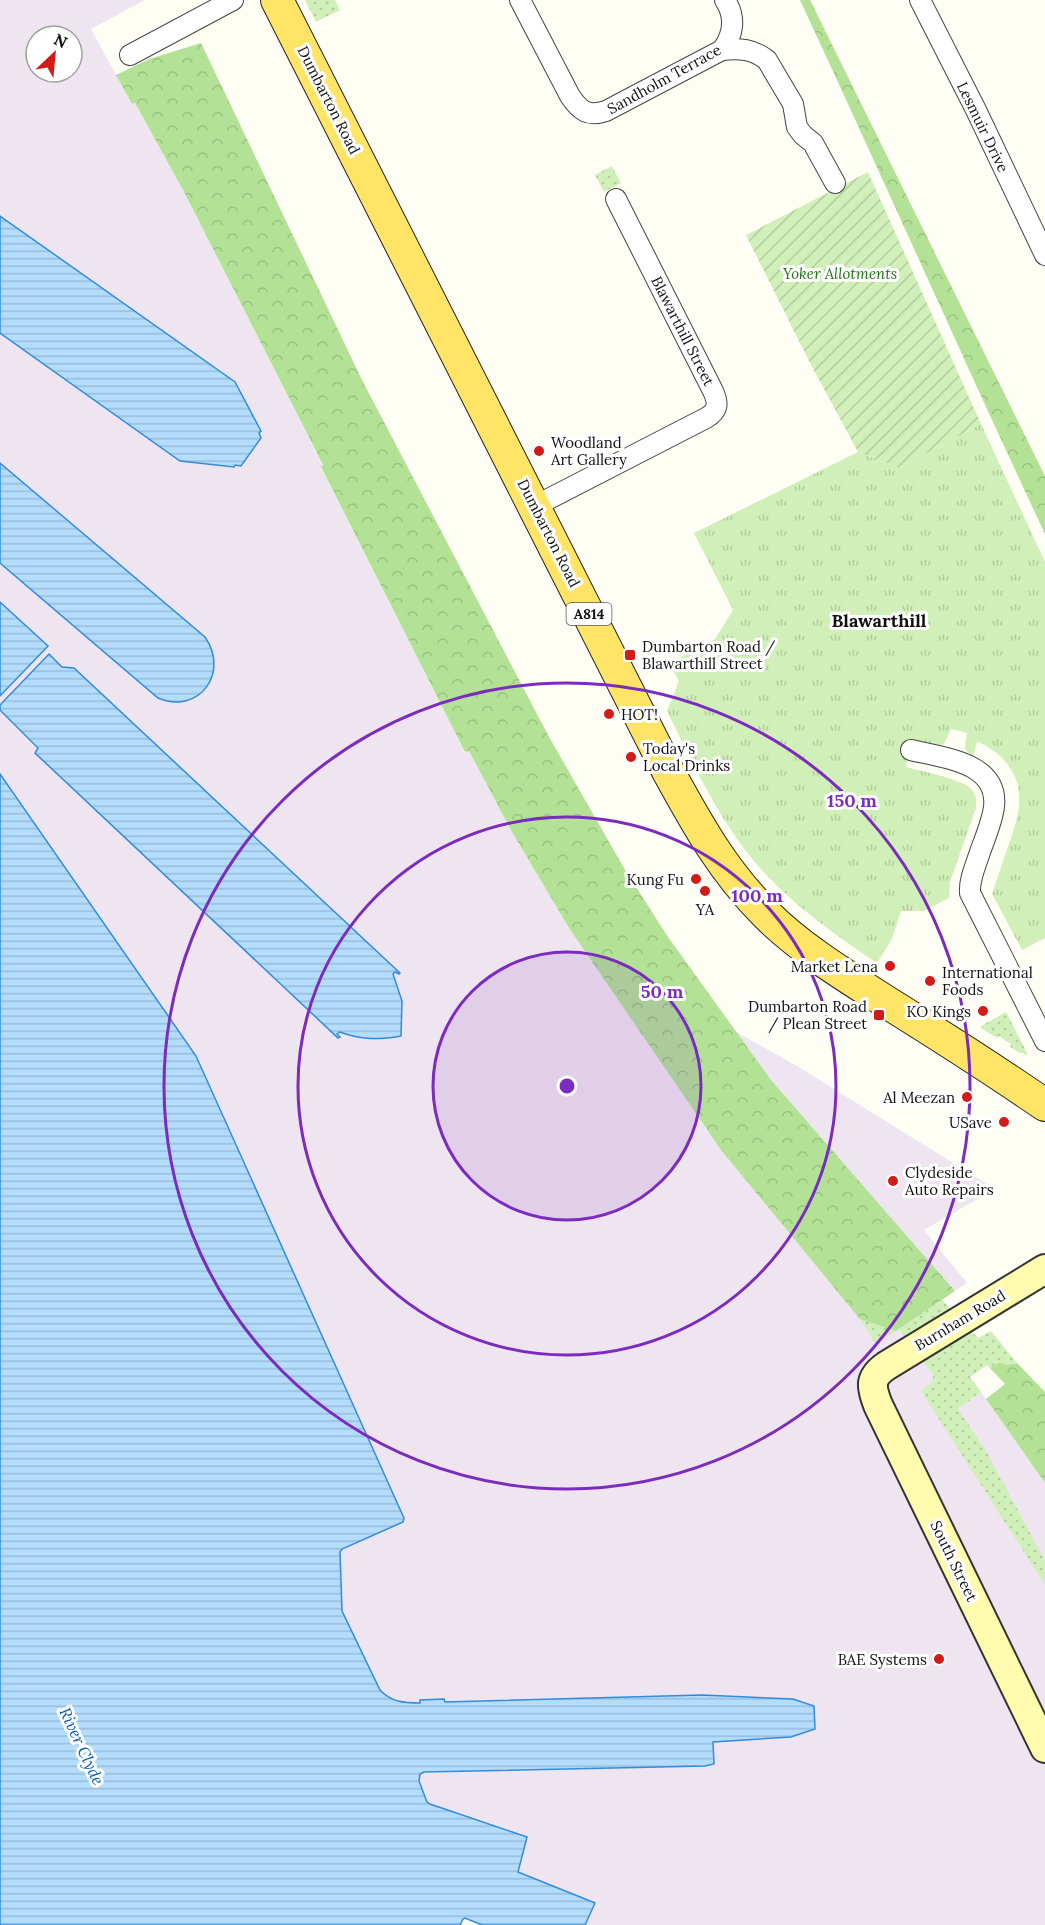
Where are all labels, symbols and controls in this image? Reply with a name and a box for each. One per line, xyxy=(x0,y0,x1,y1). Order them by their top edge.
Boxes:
north arrow xyxy=(24,24,84,84)
text: N xyxy=(51,29,71,52)
street label: Sandholm Terrace xyxy=(604,40,724,118)
street label: Dumbarton Road xyxy=(294,43,364,157)
street label: Lesmuir Drive xyxy=(953,79,1013,175)
park label: Yoker Allotments xyxy=(783,264,897,283)
street label: Blawarthill Street xyxy=(647,273,719,389)
place label: Woodland Art Gallery xyxy=(550,433,627,469)
marker: Woodland Art Gallery xyxy=(532,444,546,458)
street label: Dumbarton Road xyxy=(514,476,584,590)
road number: A814 xyxy=(566,603,612,625)
district label: Blawarthill xyxy=(832,609,927,632)
place label: Dumbarton Road / Blawarthill Street xyxy=(642,637,776,673)
marker: Dumbarton Road / Blawarthill Street xyxy=(623,648,637,662)
place label: HOT! xyxy=(621,705,658,724)
marker: HOT! xyxy=(602,707,616,721)
place label: Today's Local Drinks xyxy=(643,739,730,775)
marker: Today's Local Drinks xyxy=(624,750,638,764)
text: 150 m xyxy=(827,789,877,812)
place label: Kung Fu xyxy=(627,870,684,889)
marker: Kung Fu xyxy=(689,872,703,886)
marker: YA xyxy=(698,884,712,898)
text: 100 m xyxy=(731,884,783,907)
place label: YA xyxy=(695,900,715,919)
place label: Market Lena xyxy=(791,957,878,976)
marker: Market Lena xyxy=(883,959,897,973)
place label: International Foods xyxy=(942,963,1033,999)
marker: International Foods xyxy=(923,974,937,988)
text: 50 m xyxy=(641,980,684,1003)
place label: Dumbarton Road / Plean Street xyxy=(748,997,867,1034)
place label: KO Kings xyxy=(906,1002,971,1021)
marker: KO Kings xyxy=(976,1004,990,1018)
marker: Dumbarton Road / Plean Street xyxy=(872,1008,886,1022)
centre of rings xyxy=(557,1076,577,1096)
place label: Al Meezan xyxy=(882,1088,955,1107)
marker: Al Meezan xyxy=(960,1090,974,1104)
place label: USave xyxy=(949,1113,992,1132)
marker: USave xyxy=(997,1115,1011,1129)
place label: Clydeside Auto Repairs xyxy=(904,1163,994,1199)
marker: Clydeside Auto Repairs xyxy=(886,1174,900,1188)
street label: Burnham Road xyxy=(911,1285,1009,1355)
street label: South Street xyxy=(926,1518,982,1605)
place label: BAE Systems xyxy=(838,1650,927,1669)
marker: BAE Systems xyxy=(932,1652,946,1666)
water label: River Clyde xyxy=(55,1704,109,1788)

